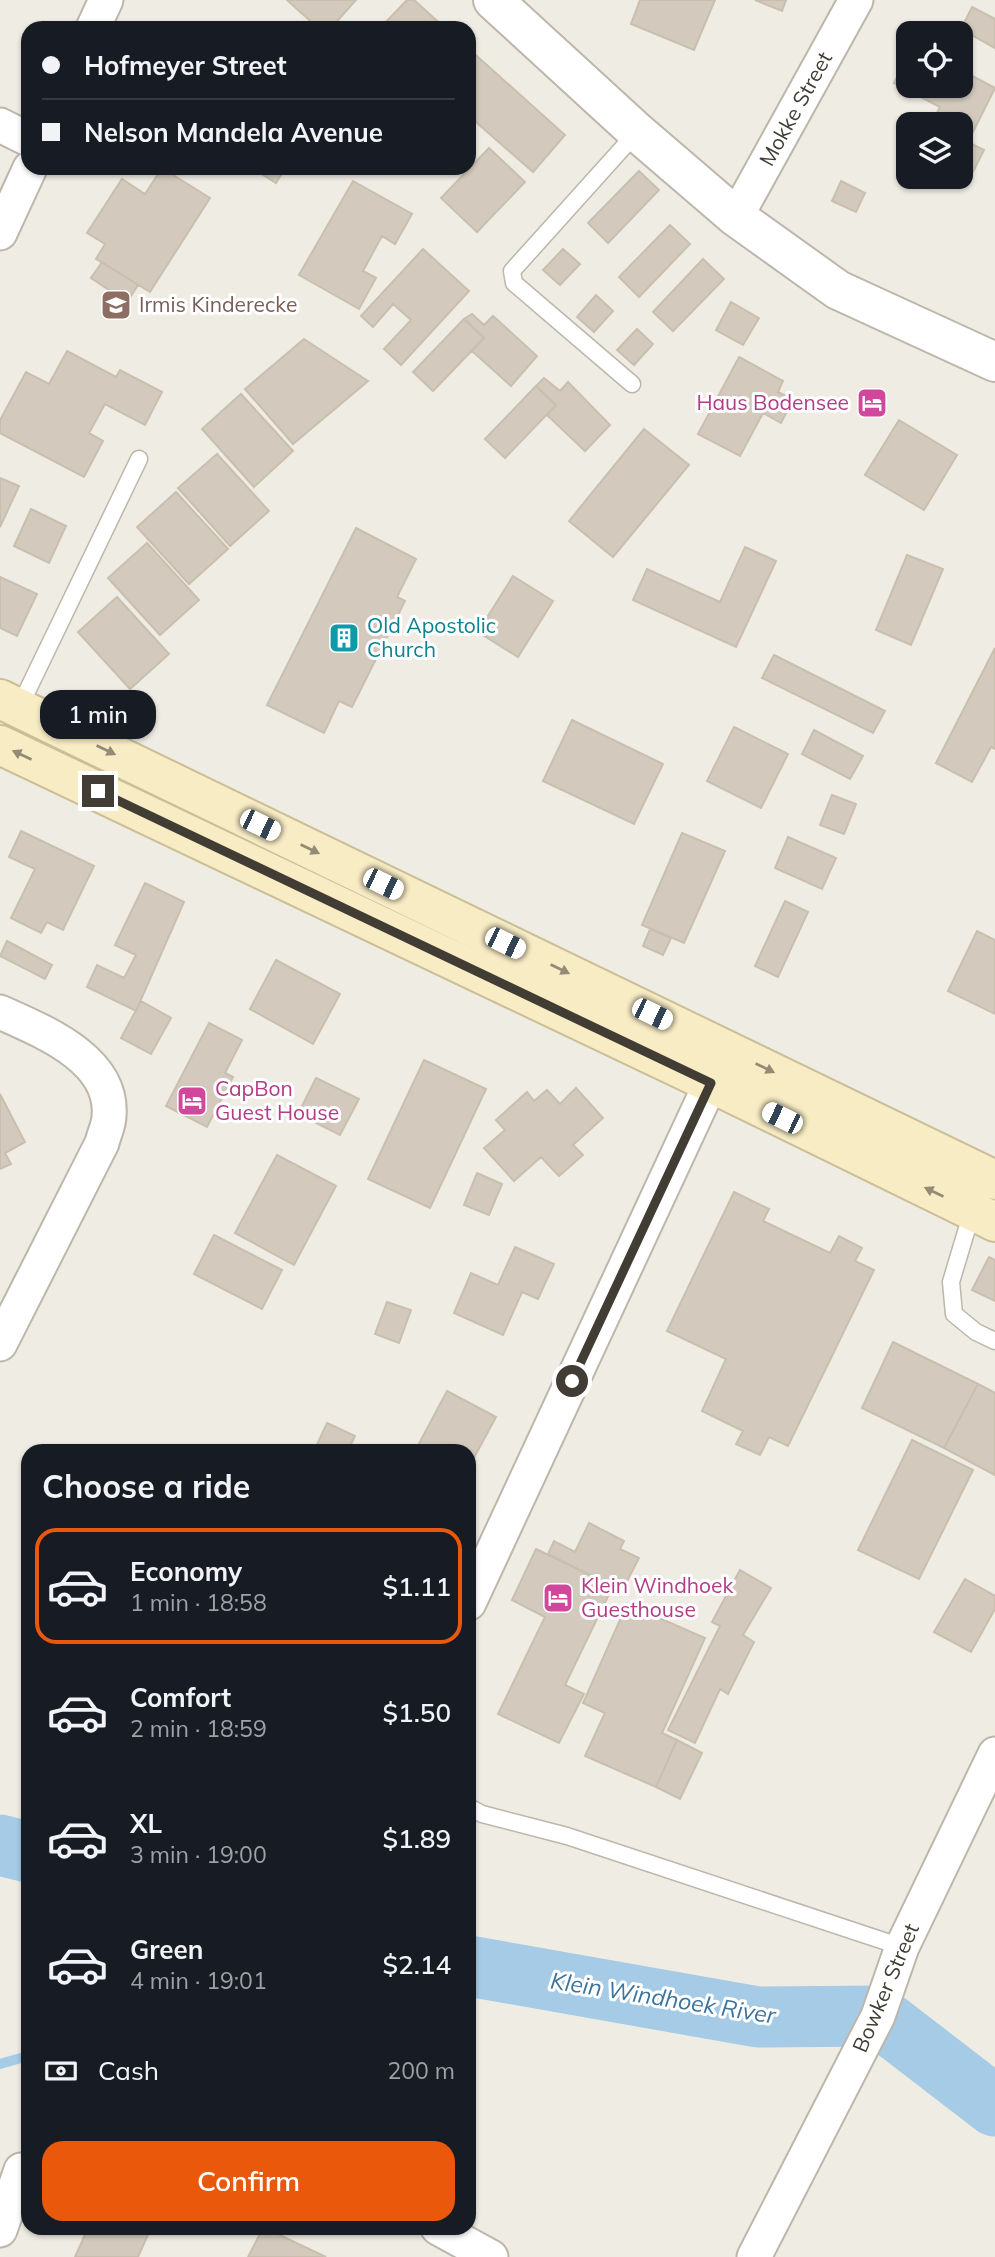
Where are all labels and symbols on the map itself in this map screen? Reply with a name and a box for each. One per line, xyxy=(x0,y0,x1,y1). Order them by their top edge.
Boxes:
street label: Mokke Street xyxy=(753,47,837,170)
school or university icon: Irmis Kinderecke xyxy=(99,288,133,322)
place label: Irmis Kinderecke xyxy=(139,291,297,317)
hotel icon: Haus Bodensee xyxy=(855,386,889,420)
place label: Haus Bodensee xyxy=(696,389,849,415)
place label: Old Apostolic Church xyxy=(367,612,496,662)
building icon: Old Apostolic Church xyxy=(327,621,361,655)
callout: 1 min xyxy=(40,690,156,738)
one-way arrow xyxy=(95,745,116,756)
one-way arrow xyxy=(11,749,32,760)
route end xyxy=(82,775,114,807)
car xyxy=(237,806,284,844)
one-way arrow xyxy=(300,844,320,855)
car xyxy=(360,865,407,903)
car xyxy=(482,924,529,962)
one-way arrow xyxy=(549,964,570,975)
car xyxy=(629,995,676,1033)
one-way arrow xyxy=(755,1062,775,1073)
place label: CapBon Guest House xyxy=(215,1075,339,1125)
hotel icon: CapBon Guest House xyxy=(175,1084,209,1118)
car xyxy=(759,1099,806,1137)
one-way arrow xyxy=(924,1186,944,1197)
route start xyxy=(556,1365,588,1397)
place label: Klein Windhoek Guesthouse xyxy=(581,1572,733,1622)
hotel icon: Klein Windhoek Guesthouse xyxy=(541,1581,575,1615)
street label: Bowker Street xyxy=(846,1919,924,2056)
water label: Klein Windhoek River xyxy=(549,1965,779,2030)

